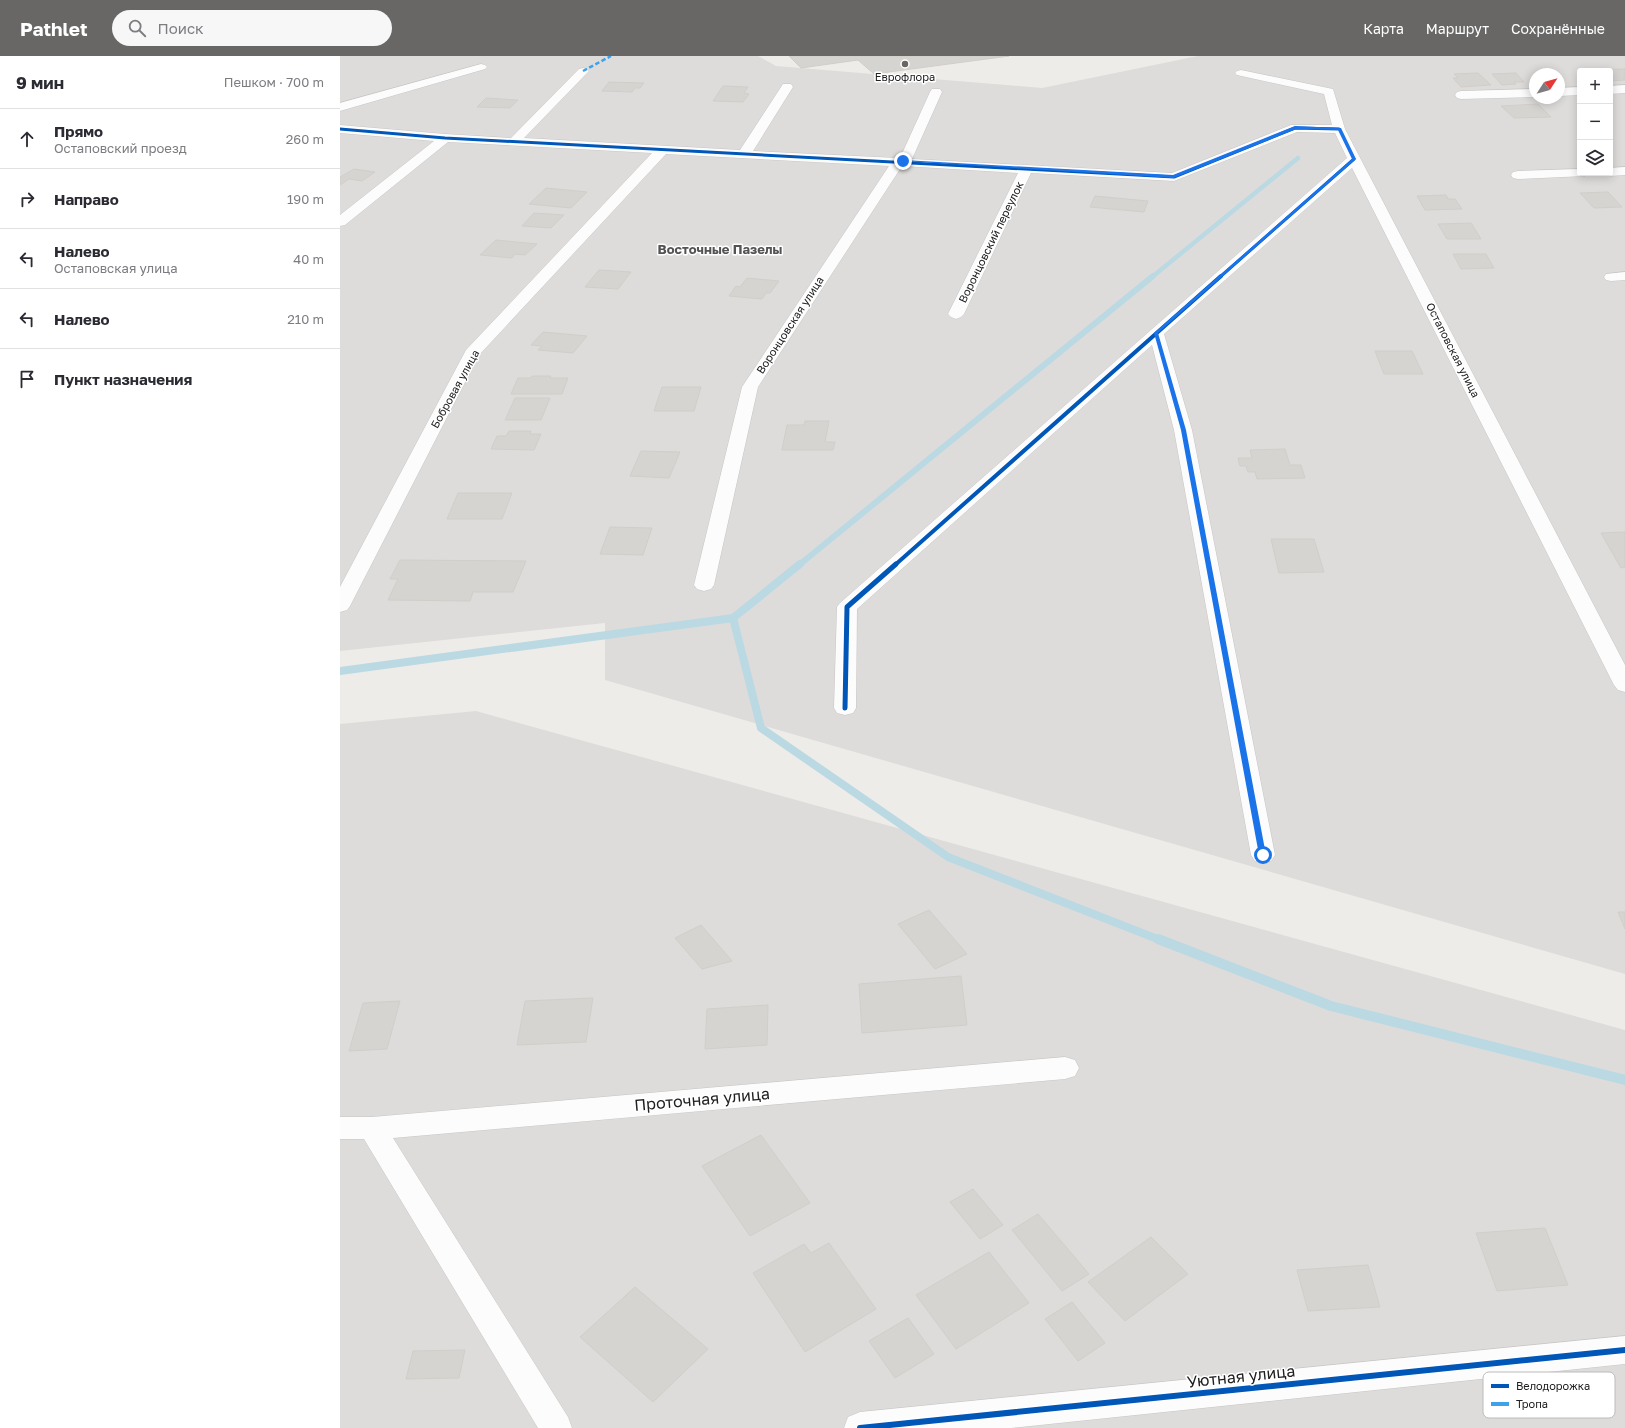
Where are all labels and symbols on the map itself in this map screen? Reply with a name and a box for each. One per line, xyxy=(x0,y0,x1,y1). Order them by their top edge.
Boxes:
marker: Еврофлора xyxy=(900,59,910,69)
north arrow xyxy=(1529,68,1565,104)
place label: Еврофлора xyxy=(875,70,935,83)
route end xyxy=(894,152,912,170)
street label: Воронцовский переулок xyxy=(955,178,1026,305)
district label: Восточные Пазелы xyxy=(658,241,783,257)
street label: Воронцовская улица xyxy=(753,274,826,376)
street label: Остаповская улица xyxy=(1424,300,1483,399)
street label: Бобровая улица xyxy=(428,347,481,430)
route start xyxy=(1254,846,1272,864)
street label: Проточная улица xyxy=(633,1083,771,1115)
street label: Уютная улица xyxy=(1186,1360,1296,1392)
legend xyxy=(1483,1372,1615,1418)
text: Велодорожка xyxy=(1516,1379,1590,1392)
text: Тропа xyxy=(1516,1397,1548,1410)

